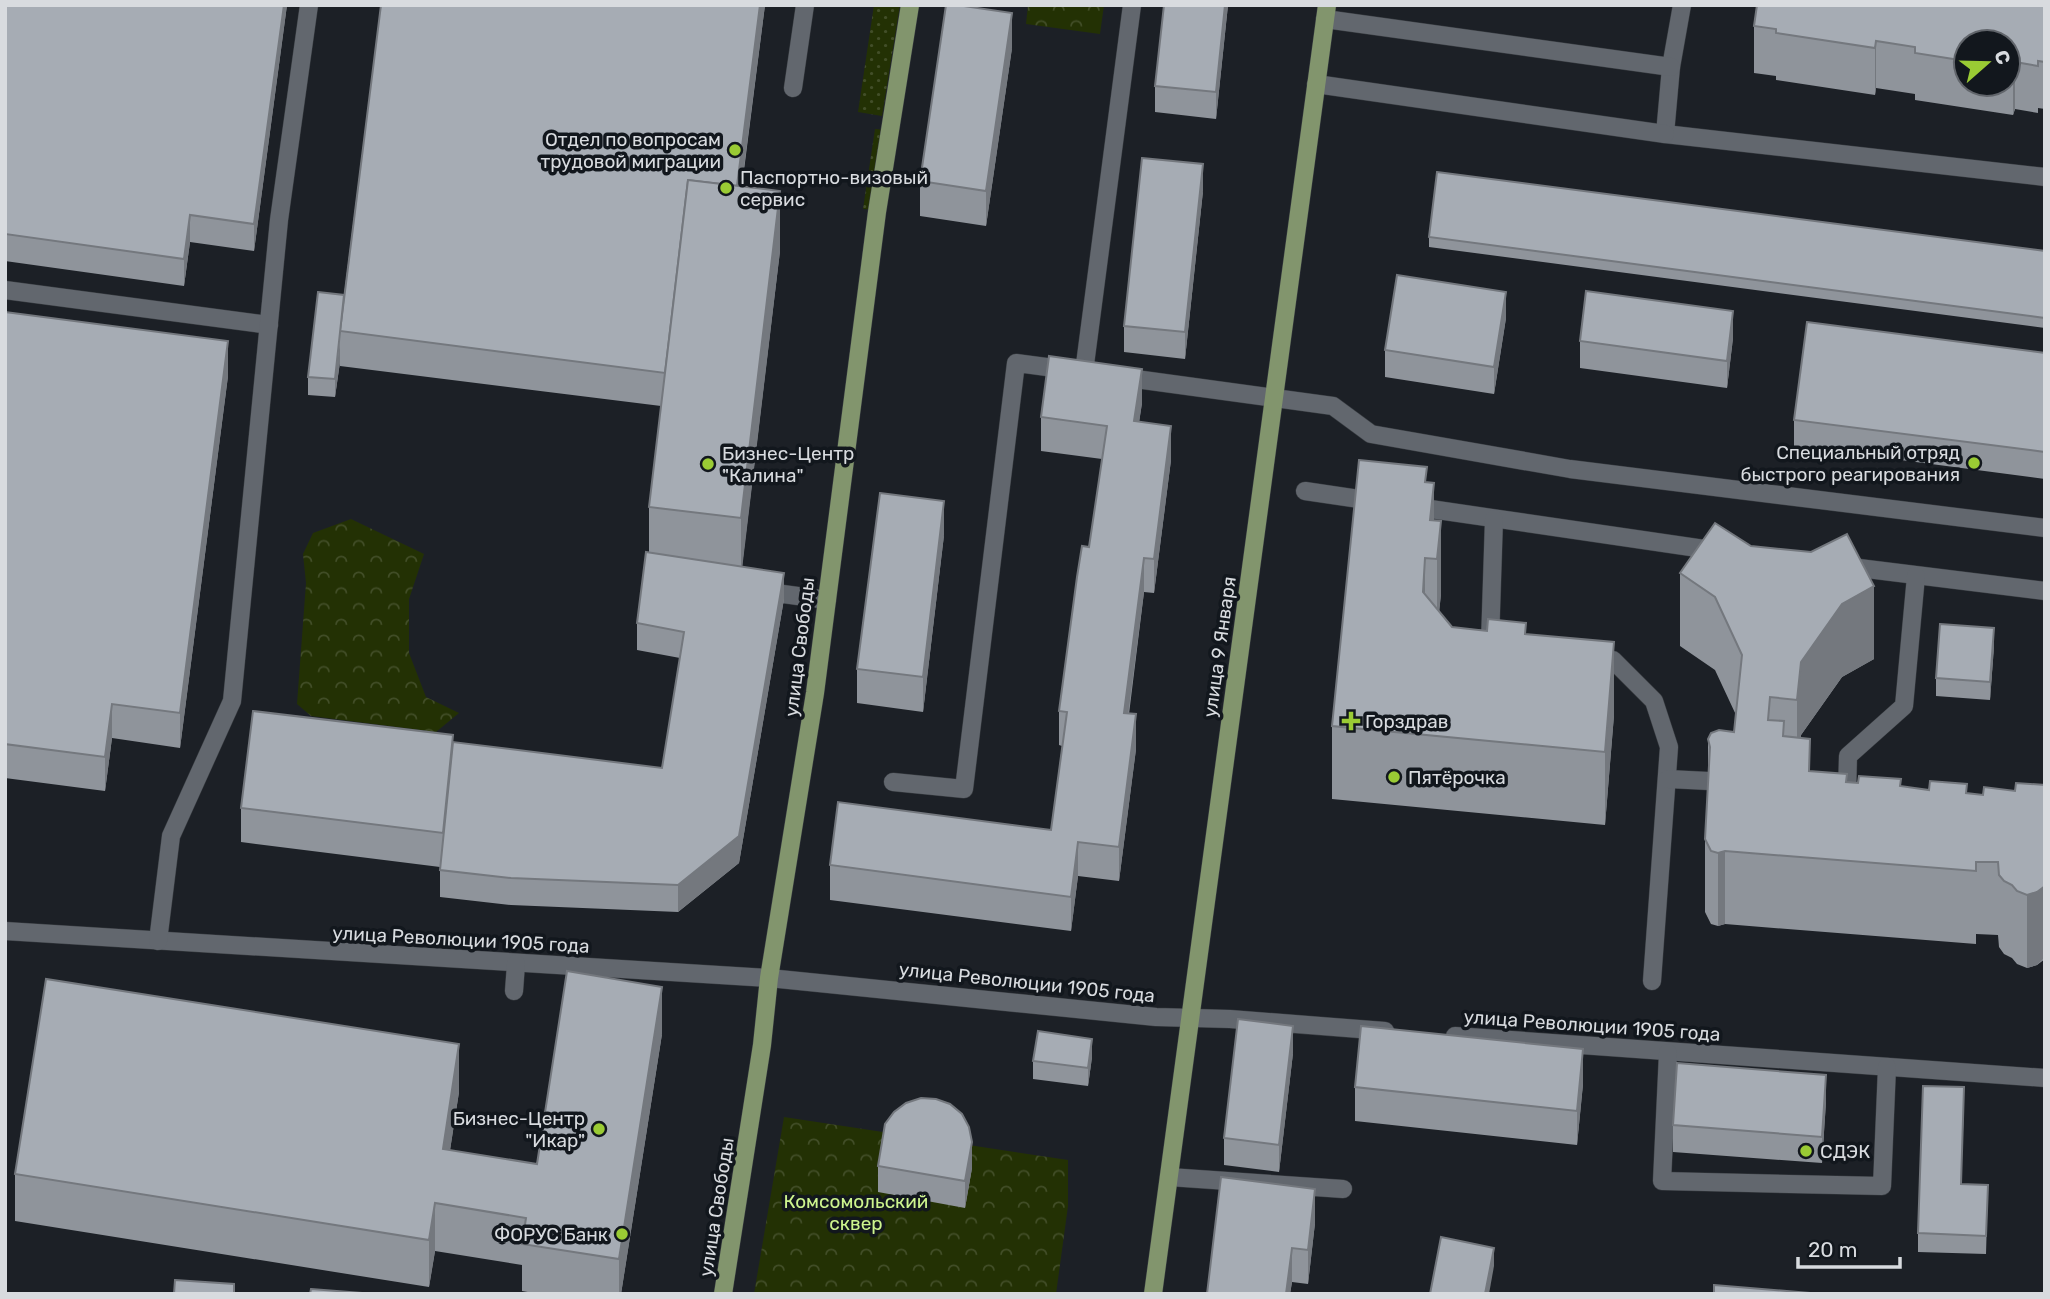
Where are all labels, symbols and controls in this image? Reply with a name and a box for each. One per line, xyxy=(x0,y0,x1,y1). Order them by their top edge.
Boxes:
north arrow xyxy=(1952,28,2022,98)
text: С xyxy=(1989,47,2016,68)
place label: Отдел по вопросам трудовой миграции xyxy=(540,128,721,173)
marker: Отдел по вопросам трудовой миграции xyxy=(727,142,743,158)
place label: Паспортно-визовый сервис xyxy=(740,166,928,211)
marker: Паспортно-визовый сервис xyxy=(718,180,734,196)
place label: Специальный отряд быстрого реагирования xyxy=(1740,441,1960,486)
place label: Бизнес-Центр "Калина" xyxy=(722,442,854,487)
marker: Специальный отряд быстрого реагирования xyxy=(1966,455,1982,471)
marker: Бизнес-Центр "Калина" xyxy=(700,456,716,472)
street label: улица 9 Января xyxy=(1198,575,1241,719)
street label: улица Свободы xyxy=(780,576,819,718)
place label: Горздрав xyxy=(1365,710,1448,733)
marker: Горздрав xyxy=(1343,713,1359,729)
place label: Пятёрочка xyxy=(1408,766,1506,789)
marker: Пятёрочка xyxy=(1386,769,1402,785)
street label: улица Революции 1905 года xyxy=(332,921,590,958)
street label: улица Революции 1905 года xyxy=(898,958,1156,1007)
street label: улица Революции 1905 года xyxy=(1463,1005,1721,1046)
place label: Бизнес-Центр "Икар" xyxy=(453,1107,585,1152)
marker: Бизнес-Центр "Икар" xyxy=(591,1121,607,1137)
street label: улица Свободы xyxy=(694,1136,739,1278)
place label: СДЭК xyxy=(1820,1140,1870,1163)
marker: СДЭК xyxy=(1798,1143,1814,1159)
park label: Комсомольский сквер xyxy=(784,1190,928,1235)
place label: ФОРУС Банк xyxy=(494,1223,608,1246)
marker: ФОРУС Банк xyxy=(614,1226,630,1242)
scale bar xyxy=(1798,1226,1899,1270)
text: 20 m xyxy=(1808,1237,1857,1262)

